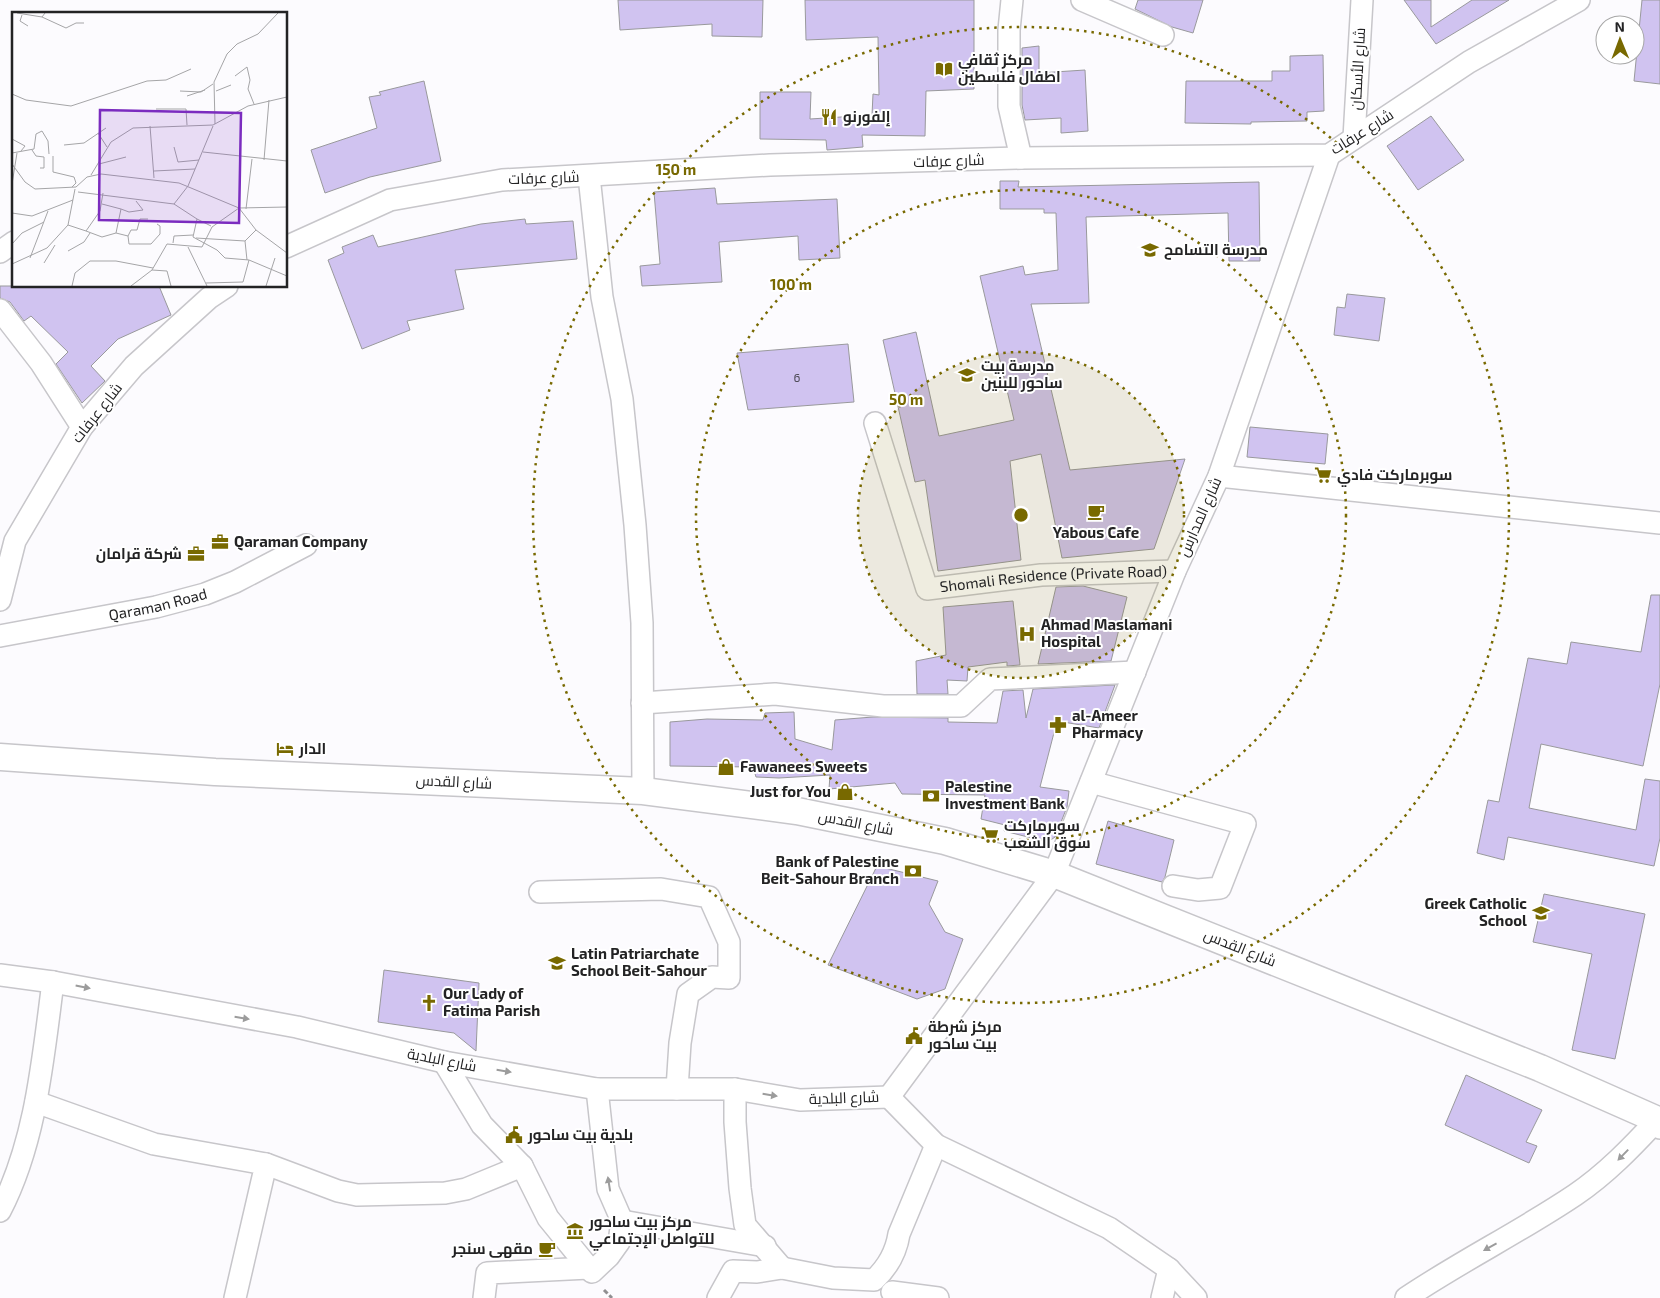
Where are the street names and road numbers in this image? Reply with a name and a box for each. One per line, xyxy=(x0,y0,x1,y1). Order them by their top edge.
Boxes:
street label: شارع الأسكان xyxy=(1346,27,1371,111)
street label: شارع عرفات xyxy=(1327,105,1398,160)
street label: شارع عرفات xyxy=(913,150,985,173)
street label: شارع عرفات xyxy=(508,167,580,190)
street label: شارع عرفات xyxy=(67,379,128,448)
street label: شارع المدارس xyxy=(1174,474,1227,560)
street label: Shomali Residence (Private Road) xyxy=(939,561,1167,595)
street label: Qaraman Road xyxy=(107,584,209,625)
street label: شارع القدس xyxy=(415,770,493,795)
street label: شارع القدس xyxy=(816,806,895,841)
street label: شارع القدس xyxy=(1200,924,1279,972)
street label: شارع البلدية xyxy=(405,1043,478,1078)
street label: شارع البلدية xyxy=(809,1087,880,1110)

